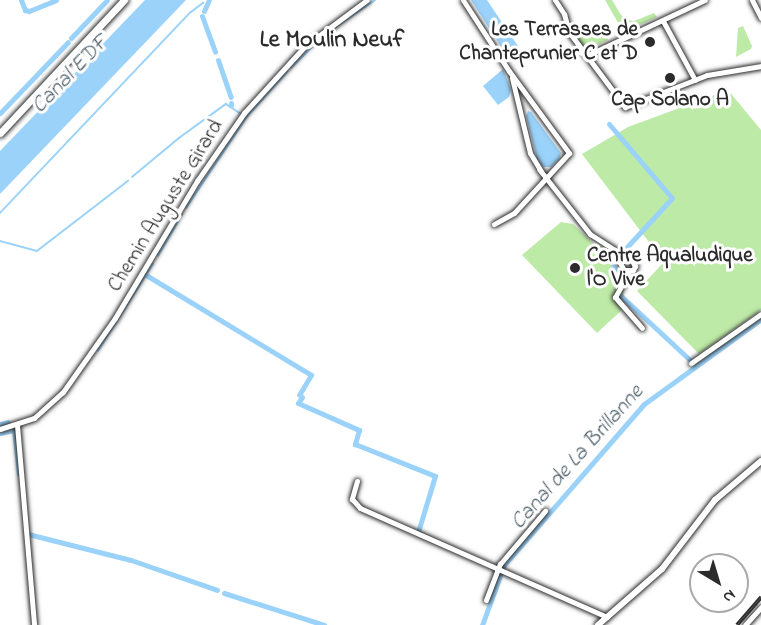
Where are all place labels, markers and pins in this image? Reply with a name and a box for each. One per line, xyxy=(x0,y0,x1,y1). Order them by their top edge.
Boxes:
place label: Les Terrasses de Chanteprunier C et D xyxy=(459,17,638,67)
marker: Les Terrasses de Chanteprunier C et D xyxy=(643,35,657,49)
marker: Cap Solano A xyxy=(663,71,677,85)
place label: Cap Solano A xyxy=(611,87,729,113)
place label: Centre Aqualudique l'O Vive xyxy=(587,243,753,293)
marker: Centre Aqualudique l'O Vive xyxy=(568,261,582,275)

